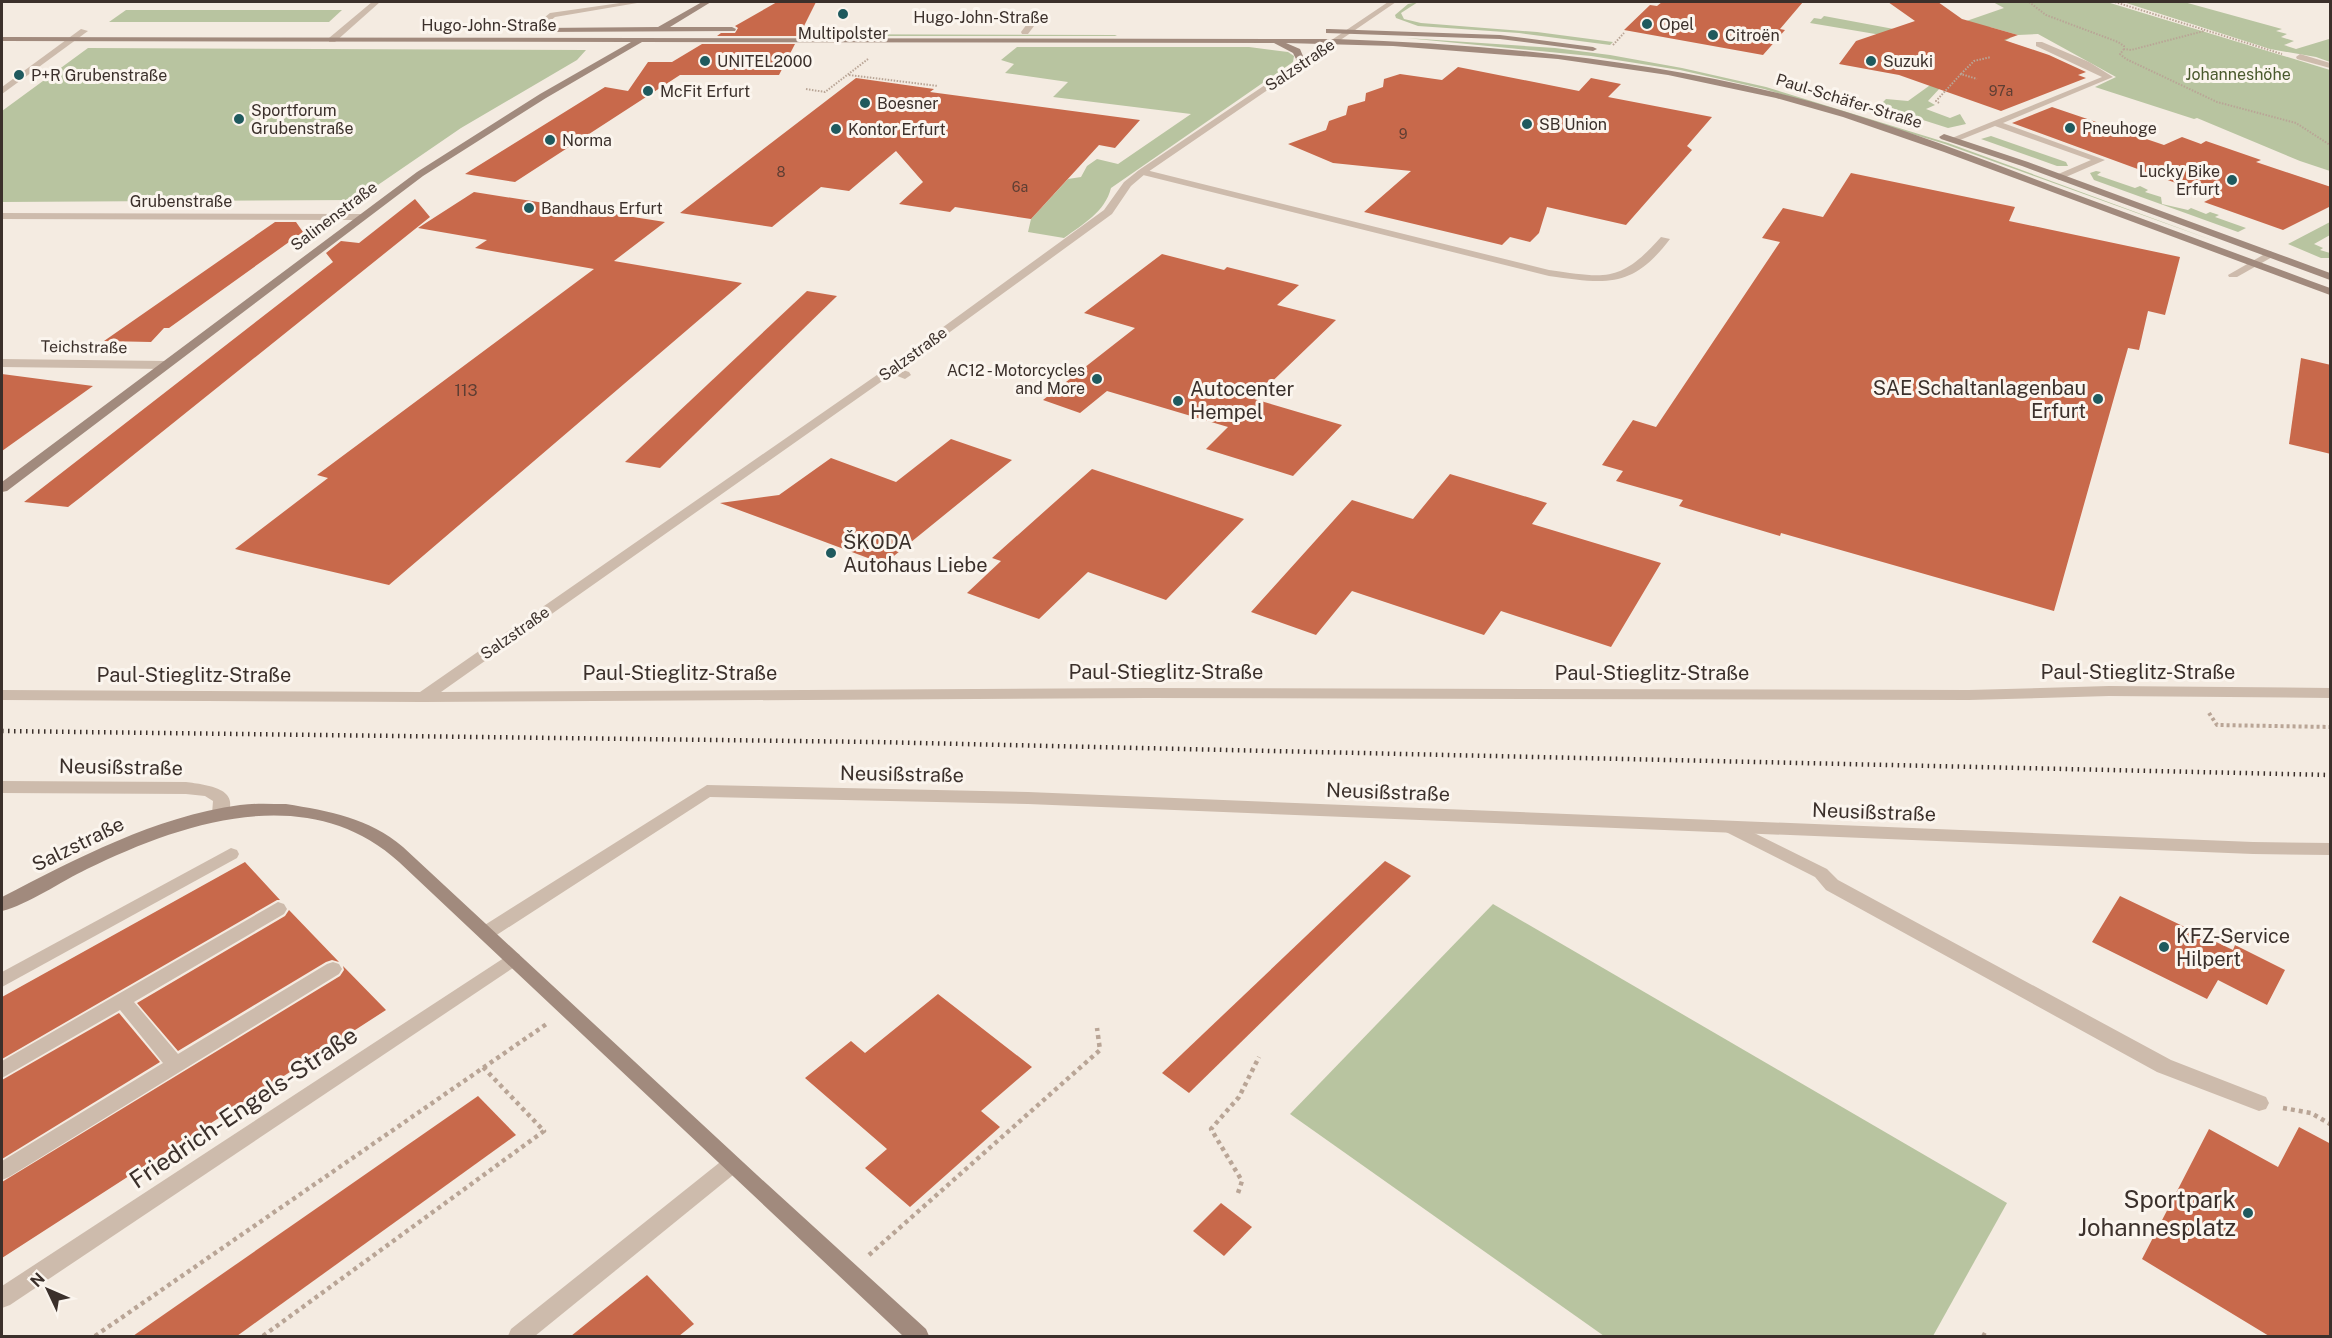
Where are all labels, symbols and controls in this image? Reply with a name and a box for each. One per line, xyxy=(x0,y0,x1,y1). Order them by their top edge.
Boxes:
marker: Multipolster xyxy=(836,7,850,21)
street label: Hugo-John-Straße xyxy=(913,8,1049,27)
place label: Opel xyxy=(1659,15,1694,34)
street label: Hugo-John-Straße xyxy=(421,16,557,35)
marker: Opel xyxy=(1640,17,1654,31)
place label: Multipolster xyxy=(798,24,888,43)
place label: Citroën xyxy=(1725,26,1780,45)
marker: Citroën xyxy=(1706,28,1720,42)
street label: Salzstraße xyxy=(1262,35,1338,95)
place label: UNITEL2000 xyxy=(717,52,812,71)
place label: Suzuki xyxy=(1883,52,1933,71)
marker: UNITEL2000 xyxy=(698,54,712,68)
marker: Suzuki xyxy=(1864,54,1878,68)
park label: Johanneshöhe xyxy=(2185,65,2291,84)
place label: P+R Grubenstraße xyxy=(31,66,167,85)
marker: P+R Grubenstraße xyxy=(12,68,26,82)
street label: Paul-Schäfer-Straße xyxy=(1774,70,1924,132)
place label: McFit Erfurt xyxy=(660,82,750,101)
house number: 97a xyxy=(1989,83,2013,99)
marker: McFit Erfurt xyxy=(641,84,655,98)
place label: Boesner xyxy=(877,94,939,113)
marker: Boesner xyxy=(858,96,872,110)
place label: Sportforum Grubenstraße xyxy=(251,101,354,138)
marker: Sportforum Grubenstraße xyxy=(232,112,246,126)
place label: SB Union xyxy=(1539,115,1607,134)
marker: SB Union xyxy=(1520,117,1534,131)
place label: Pneuhoge xyxy=(2082,119,2157,138)
place label: Kontor Erfurt xyxy=(848,120,946,139)
marker: Pneuhoge xyxy=(2063,121,2077,135)
marker: Kontor Erfurt xyxy=(829,122,843,136)
house number: 9 xyxy=(1399,126,1408,142)
place label: Norma xyxy=(562,131,612,150)
marker: Norma xyxy=(543,133,557,147)
place label: Lucky Bike Erfurt xyxy=(2139,162,2220,199)
house number: 8 xyxy=(776,164,786,180)
marker: Lucky Bike Erfurt xyxy=(2225,173,2239,187)
street label: Salinenstraße xyxy=(287,177,381,255)
house number: 6a xyxy=(1012,179,1028,195)
street label: Grubenstraße xyxy=(130,192,232,211)
place label: Bandhaus Erfurt xyxy=(541,199,663,218)
marker: Bandhaus Erfurt xyxy=(522,201,536,215)
street label: Salzstraße xyxy=(875,323,951,385)
street label: Teichstraße xyxy=(41,337,127,357)
place label: AC12 - Motorcycles and More xyxy=(947,361,1085,398)
marker: AC12 - Motorcycles and More xyxy=(1090,372,1104,386)
place label: SAE Schaltanlagenbau Erfurt xyxy=(1873,376,2086,423)
place label: Autocenter Hempel xyxy=(1190,377,1295,424)
house number: 113 xyxy=(454,381,478,400)
marker: SAE Schaltanlagenbau Erfurt xyxy=(2091,392,2105,406)
marker: Autocenter Hempel xyxy=(1171,394,1185,408)
place label: ŠKODA Autohaus Liebe xyxy=(843,530,988,577)
marker: ŠKODA Autohaus Liebe xyxy=(824,546,838,560)
street label: Salzstraße xyxy=(477,602,553,664)
street label: Paul-Stieglitz-Straße xyxy=(1069,660,1263,684)
street label: Paul-Stieglitz-Straße xyxy=(2041,660,2235,684)
street label: Paul-Stieglitz-Straße xyxy=(583,661,777,685)
street label: Paul-Stieglitz-Straße xyxy=(1555,661,1749,685)
street label: Paul-Stieglitz-Straße xyxy=(97,663,291,687)
street label: Neusißstraße xyxy=(59,754,183,780)
street label: Neusißstraße xyxy=(840,761,964,787)
street label: Neusißstraße xyxy=(1326,778,1450,806)
street label: Neusißstraße xyxy=(1812,798,1936,826)
street label: Salzstraße xyxy=(28,811,128,877)
place label: KFZ-Service Hilpert xyxy=(2176,924,2290,971)
marker: KFZ-Service Hilpert xyxy=(2157,940,2171,954)
street label: Friedrich-Engels-Straße xyxy=(124,1020,362,1194)
place label: Sportpark Johannesplatz xyxy=(2078,1185,2236,1241)
marker: Sportpark Johannesplatz xyxy=(2241,1206,2255,1220)
north arrow xyxy=(18,1260,78,1320)
text: N xyxy=(26,1269,49,1291)

